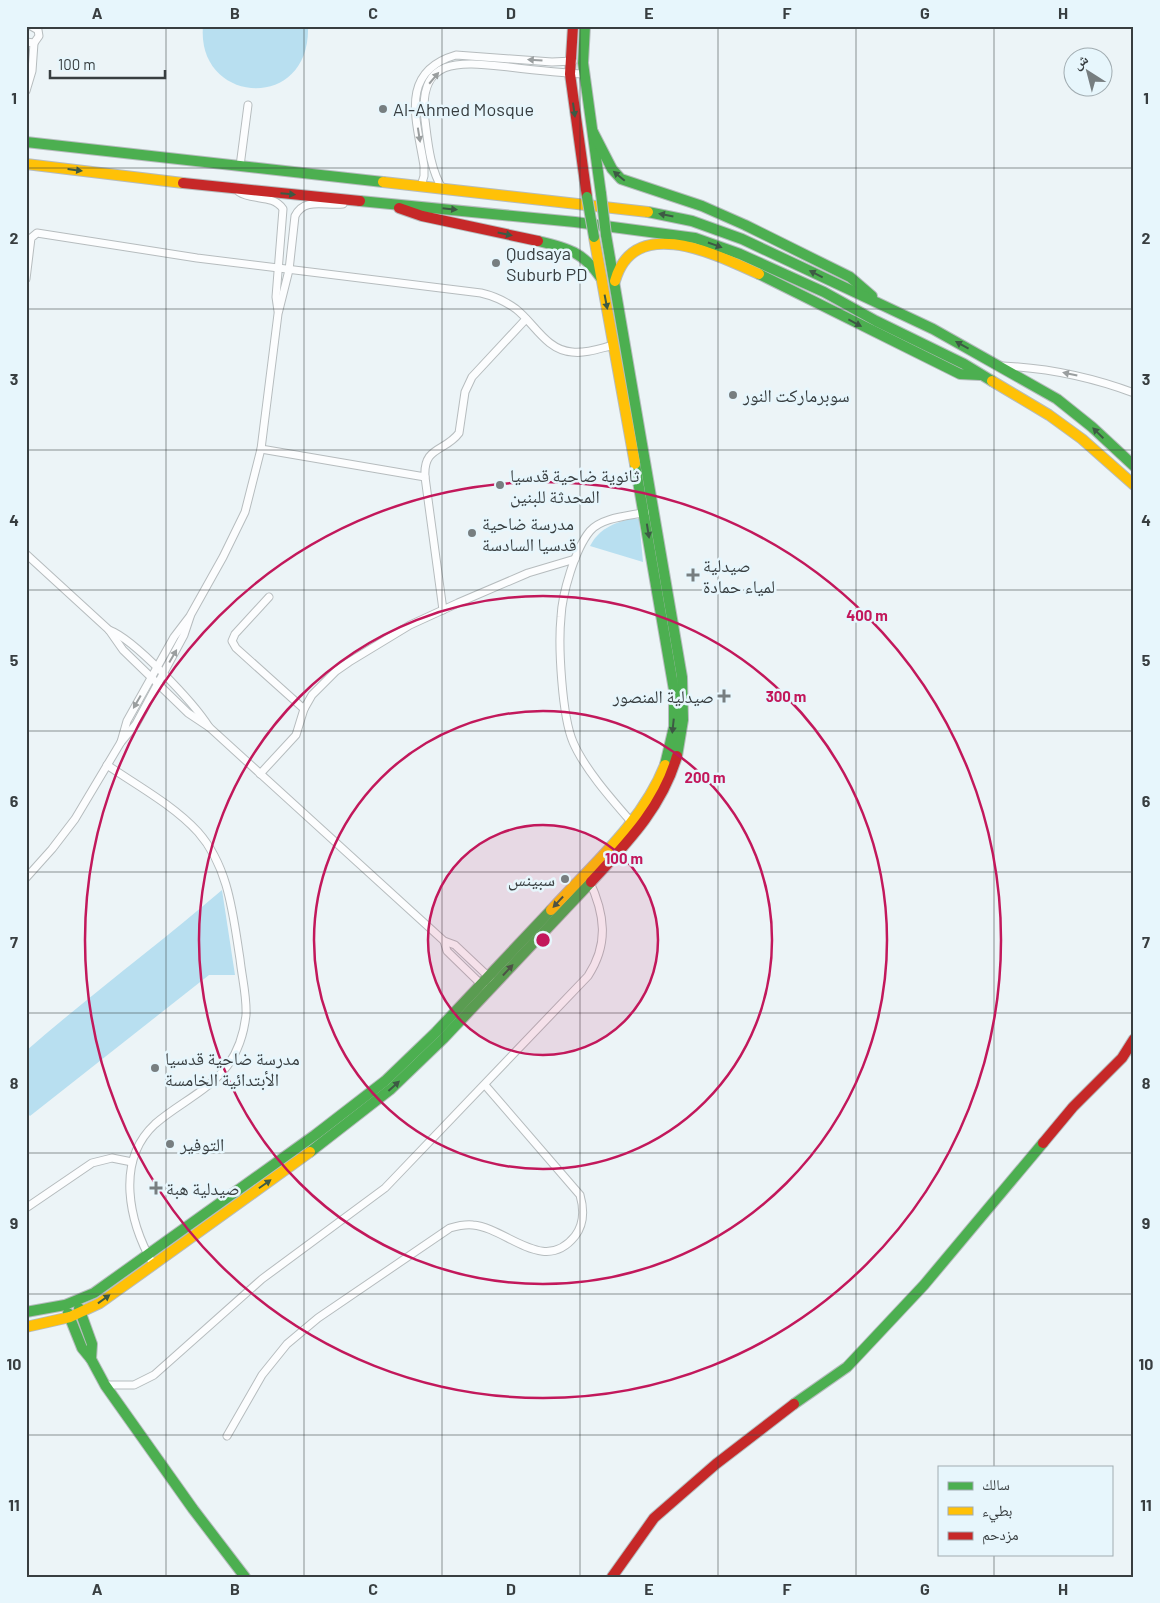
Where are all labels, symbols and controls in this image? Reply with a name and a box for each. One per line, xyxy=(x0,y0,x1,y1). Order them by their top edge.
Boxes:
text: A xyxy=(92,3,103,22)
text: B xyxy=(230,3,240,22)
text: C xyxy=(368,3,378,22)
text: D xyxy=(506,3,516,22)
text: E xyxy=(644,3,654,22)
text: F xyxy=(783,3,792,22)
text: G xyxy=(920,3,930,22)
text: H xyxy=(1058,3,1068,22)
scale bar xyxy=(50,48,165,80)
north arrow xyxy=(1062,48,1112,98)
text: ش xyxy=(1069,50,1092,73)
text: 100 m xyxy=(58,55,96,73)
one-way arrow xyxy=(526,56,542,64)
one-way arrow xyxy=(428,72,440,84)
text: 1 xyxy=(11,88,17,107)
text: 1 xyxy=(1143,88,1149,107)
place label: Al-Ahmed Mosque xyxy=(393,98,534,120)
one-way arrow xyxy=(570,102,578,118)
marker: Al-Ahmed Mosque xyxy=(377,103,389,115)
one-way arrow xyxy=(416,128,424,144)
one-way arrow xyxy=(67,166,83,174)
one-way arrow xyxy=(614,170,626,182)
one-way arrow xyxy=(281,190,297,198)
one-way arrow xyxy=(442,205,458,213)
one-way arrow xyxy=(657,210,673,218)
text: 2 xyxy=(10,228,19,247)
text: 2 xyxy=(1142,228,1151,247)
one-way arrow xyxy=(498,230,513,238)
place label: Qudsaya Suburb PD xyxy=(506,242,587,285)
one-way arrow xyxy=(707,242,722,249)
marker: Qudsaya Suburb PD xyxy=(490,257,502,269)
one-way arrow xyxy=(809,270,823,278)
one-way arrow xyxy=(602,295,610,310)
one-way arrow xyxy=(847,319,862,327)
one-way arrow xyxy=(955,341,969,350)
text: 3 xyxy=(10,369,18,388)
text: 3 xyxy=(1142,369,1150,388)
one-way arrow xyxy=(1063,370,1078,378)
place label: سوبرماركت النور xyxy=(742,384,850,407)
marker: سوبرماركت النور xyxy=(727,389,739,401)
one-way arrow xyxy=(1093,427,1105,439)
place label: ثانوية ضاحية قدسيا المحدثة للبنين xyxy=(510,464,639,508)
marker: ثانوية ضاحية قدسيا المحدثة للبنين xyxy=(494,479,506,491)
text: 4 xyxy=(9,510,19,529)
text: 4 xyxy=(1141,510,1151,529)
place label: مدرسة ضاحية قدسيا السادسة xyxy=(482,512,577,555)
one-way arrow xyxy=(644,523,652,539)
marker: مدرسة ضاحية قدسيا السادسة xyxy=(466,527,478,539)
place label: صيدلية لمياء حمادة xyxy=(703,554,775,597)
marker: صيدلية لمياء حمادة xyxy=(687,569,699,581)
text: 400 m xyxy=(846,606,888,624)
one-way arrow xyxy=(169,648,177,663)
text: 5 xyxy=(10,650,19,669)
text: 5 xyxy=(1142,650,1151,669)
place label: صيدلية المنصور xyxy=(612,685,714,707)
text: 300 m xyxy=(766,687,806,705)
marker: صيدلية المنصور xyxy=(718,690,730,702)
one-way arrow xyxy=(133,696,142,709)
one-way arrow xyxy=(669,719,677,735)
text: 200 m xyxy=(684,768,726,786)
text: 6 xyxy=(10,791,19,810)
text: 6 xyxy=(1142,791,1151,810)
text: 100 m xyxy=(605,849,643,867)
place label: سبينس xyxy=(508,868,555,891)
marker: سبينس xyxy=(559,873,571,885)
one-way arrow xyxy=(552,896,564,908)
centre of rings xyxy=(534,931,552,949)
text: 7 xyxy=(10,932,18,951)
text: 7 xyxy=(1142,932,1150,951)
one-way arrow xyxy=(502,965,514,977)
place label: مدرسة ضاحية قدسيا الأبتدائية الخامسة xyxy=(165,1047,300,1091)
marker: مدرسة ضاحية قدسيا الأبتدائية الخامسة xyxy=(149,1062,161,1074)
text: 8 xyxy=(10,1073,19,1092)
text: 8 xyxy=(1142,1073,1151,1092)
one-way arrow xyxy=(388,1080,400,1092)
place label: التوفير xyxy=(179,1133,224,1155)
marker: التوفير xyxy=(164,1138,176,1150)
place label: صيدلية هبة xyxy=(166,1177,240,1200)
one-way arrow xyxy=(258,1179,272,1189)
marker: صيدلية هبة xyxy=(150,1182,162,1194)
text: 9 xyxy=(10,1213,18,1232)
text: 9 xyxy=(1142,1213,1150,1232)
one-way arrow xyxy=(97,1294,110,1305)
text: 10 xyxy=(7,1354,21,1373)
text: 10 xyxy=(1139,1354,1153,1373)
legend xyxy=(938,1466,1112,1556)
text: سالك xyxy=(982,1475,1010,1493)
text: 11 xyxy=(8,1495,20,1514)
text: 11 xyxy=(1140,1495,1152,1514)
text: بطيء xyxy=(982,1501,1012,1523)
text: مزدحم xyxy=(982,1525,1019,1545)
text: A xyxy=(92,1579,103,1598)
text: B xyxy=(230,1579,240,1598)
text: C xyxy=(368,1579,378,1598)
text: D xyxy=(506,1579,516,1598)
text: E xyxy=(644,1579,654,1598)
text: F xyxy=(783,1579,792,1598)
text: G xyxy=(920,1579,930,1598)
text: H xyxy=(1058,1579,1068,1598)

